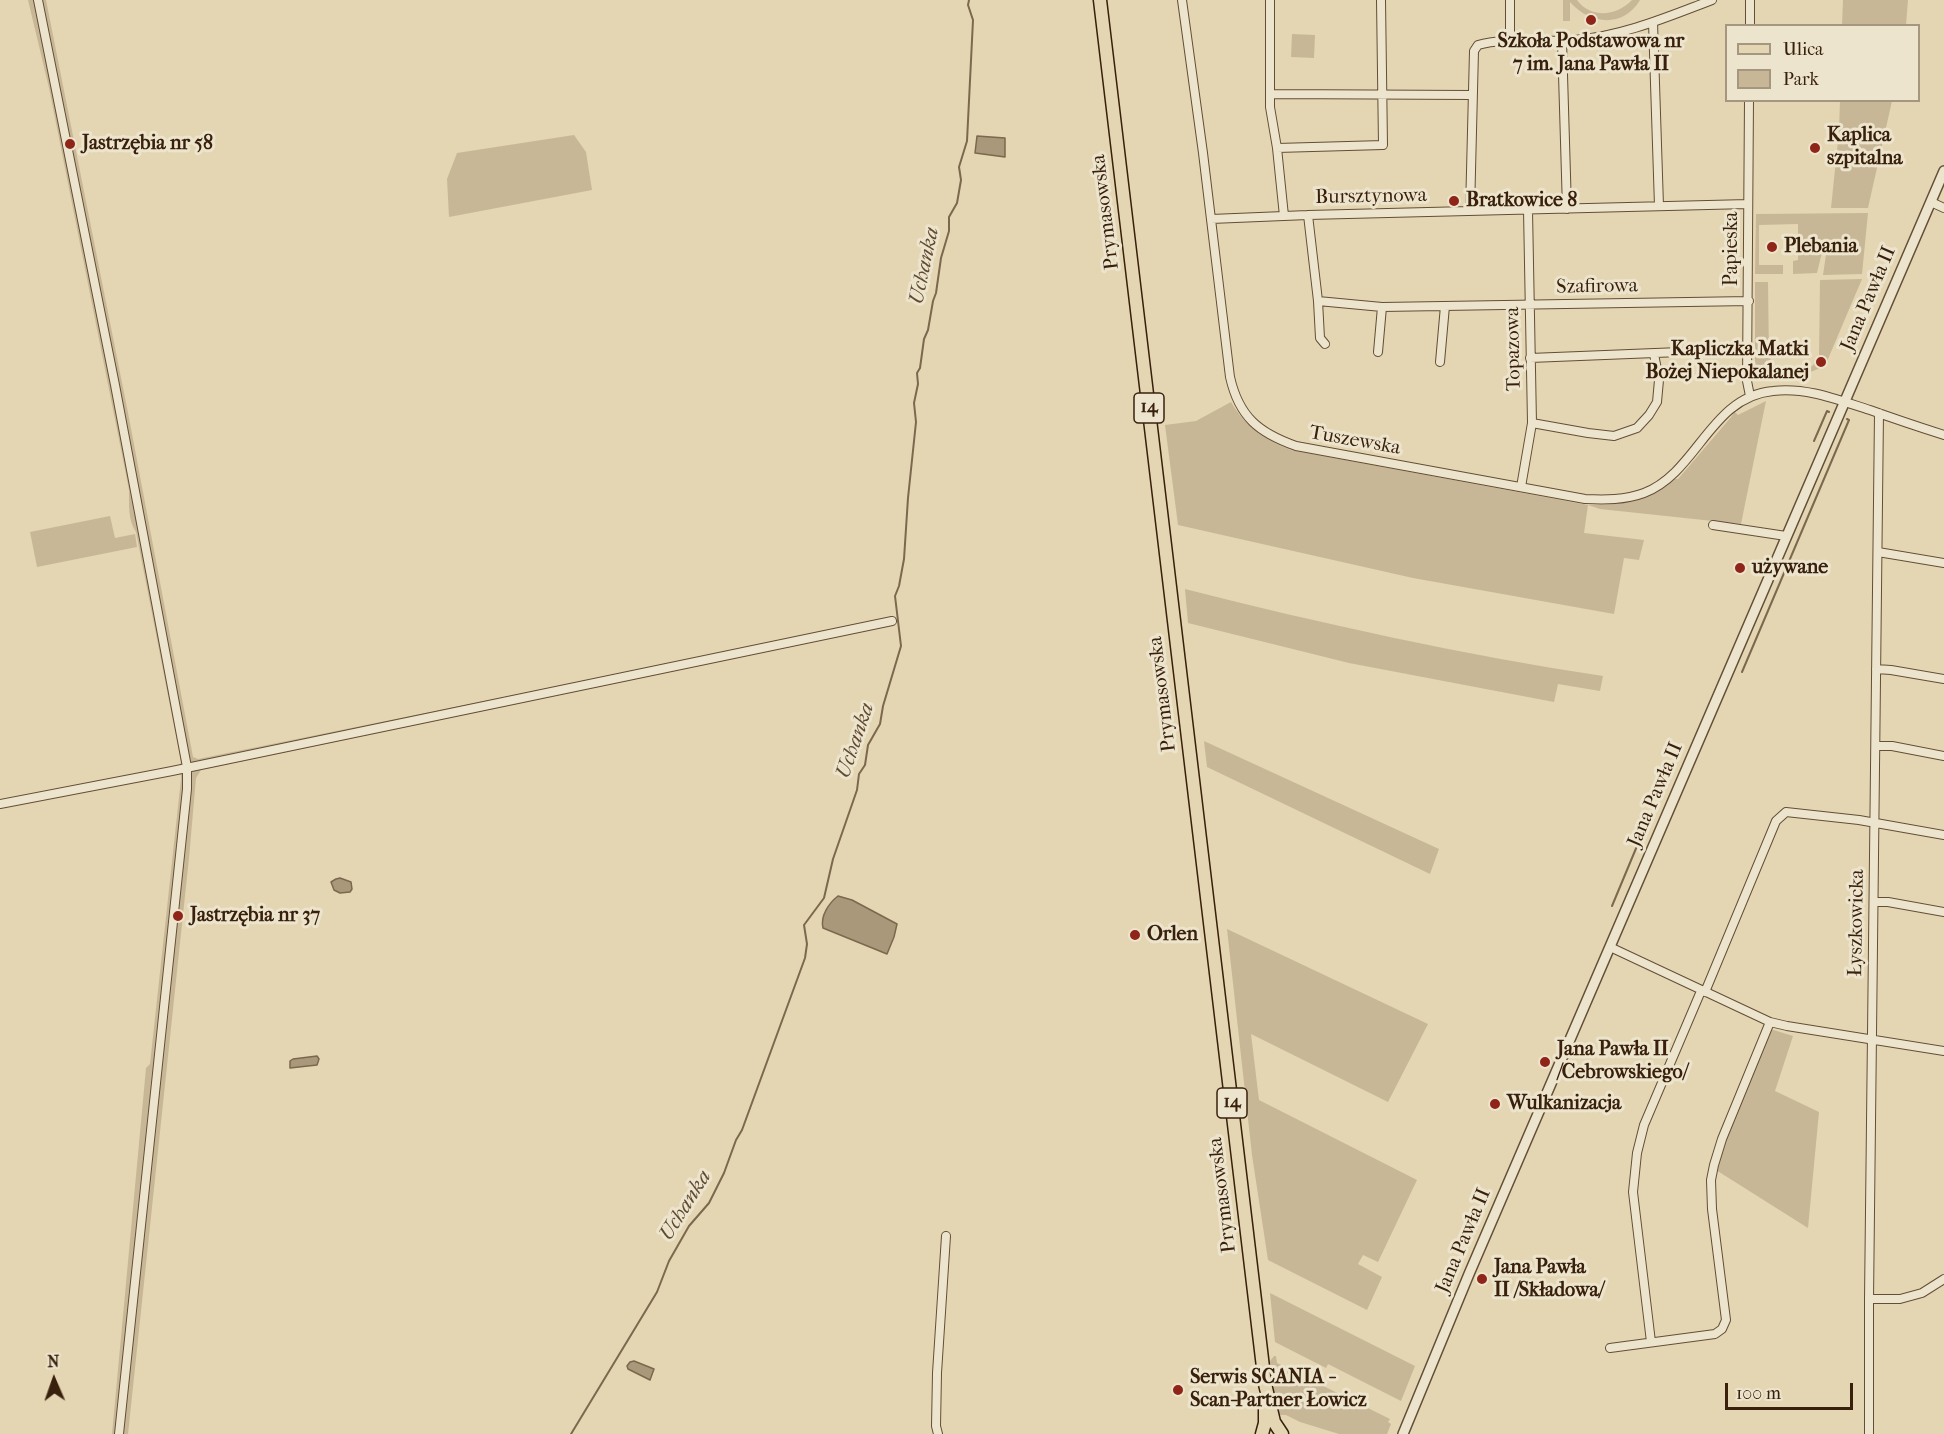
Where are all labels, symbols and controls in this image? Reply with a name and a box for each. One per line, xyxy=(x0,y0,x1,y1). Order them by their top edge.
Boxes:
marker: Szkoła Podstawowa nr 7 im. Jana Pawła II xyxy=(1584,13,1598,27)
legend xyxy=(1725,24,1920,102)
place label: Szkoła Podstawowa nr 7 im. Jana Pawła II xyxy=(1498,30,1684,77)
text: Ulica xyxy=(1783,39,1823,60)
text: Park xyxy=(1783,69,1819,90)
place label: Kaplica szpitalna xyxy=(1827,124,1903,171)
place label: Jastrzębia nr 58 xyxy=(82,132,213,156)
marker: Jastrzębia nr 58 xyxy=(63,137,77,151)
marker: Kaplica szpitalna xyxy=(1808,141,1822,155)
street label: Prymasowska xyxy=(1087,153,1125,271)
street label: Bursztynowa xyxy=(1315,184,1427,210)
place label: Bratkowice 8 xyxy=(1466,189,1577,213)
marker: Bratkowice 8 xyxy=(1447,194,1461,208)
street label: Papieska xyxy=(1720,212,1744,286)
water label: Uchanka xyxy=(905,225,945,307)
place label: Plebania xyxy=(1784,235,1858,259)
marker: Plebania xyxy=(1765,240,1779,254)
street label: Jana Pawła II xyxy=(1836,243,1902,355)
street label: Szafirowa xyxy=(1556,274,1638,300)
street label: Topazowa xyxy=(1501,307,1527,391)
place label: Kapliczka Matki Bożej Niepokalanej xyxy=(1645,338,1809,385)
marker: Kapliczka Matki Bożej Niepokalanej xyxy=(1814,355,1828,369)
road number: 14 xyxy=(1134,393,1164,423)
street label: Tuszewska xyxy=(1308,421,1402,461)
place label: używane xyxy=(1752,556,1828,580)
marker: używane xyxy=(1733,561,1747,575)
street label: Prymasowska xyxy=(1144,635,1182,753)
water label: Uchanka xyxy=(831,700,881,782)
street label: Jana Pawła II xyxy=(1623,739,1689,851)
street label: Łyszkowicka xyxy=(1844,869,1870,977)
place label: Jastrzębia nr 37 xyxy=(190,904,320,928)
marker: Jastrzębia nr 37 xyxy=(171,909,185,923)
place label: Orlen xyxy=(1147,923,1198,947)
marker: Orlen xyxy=(1128,928,1142,942)
place label: Jana Pawła II /Cebrowskiego/ xyxy=(1557,1038,1688,1085)
marker: Jana Pawła II /Cebrowskiego/ xyxy=(1538,1055,1552,1069)
road number: 14 xyxy=(1217,1088,1247,1118)
place label: Wulkanizacja xyxy=(1507,1092,1621,1116)
marker: Wulkanizacja xyxy=(1488,1097,1502,1111)
street label: Prymasowska xyxy=(1204,1136,1242,1254)
water label: Uchanka xyxy=(654,1166,718,1246)
street label: Jana Pawła II xyxy=(1431,1185,1497,1297)
place label: Jana Pawła II /Składowa/ xyxy=(1494,1256,1604,1303)
marker: Jana Pawła II /Składowa/ xyxy=(1475,1272,1489,1286)
north arrow xyxy=(24,1350,84,1410)
text: N xyxy=(47,1352,60,1371)
place label: Serwis SCANIA - Scan-Partner Łowicz xyxy=(1190,1366,1367,1413)
scale bar xyxy=(1728,1371,1856,1409)
marker: Serwis SCANIA - Scan-Partner Łowicz xyxy=(1171,1383,1185,1397)
text: 100 m xyxy=(1736,1383,1781,1404)

